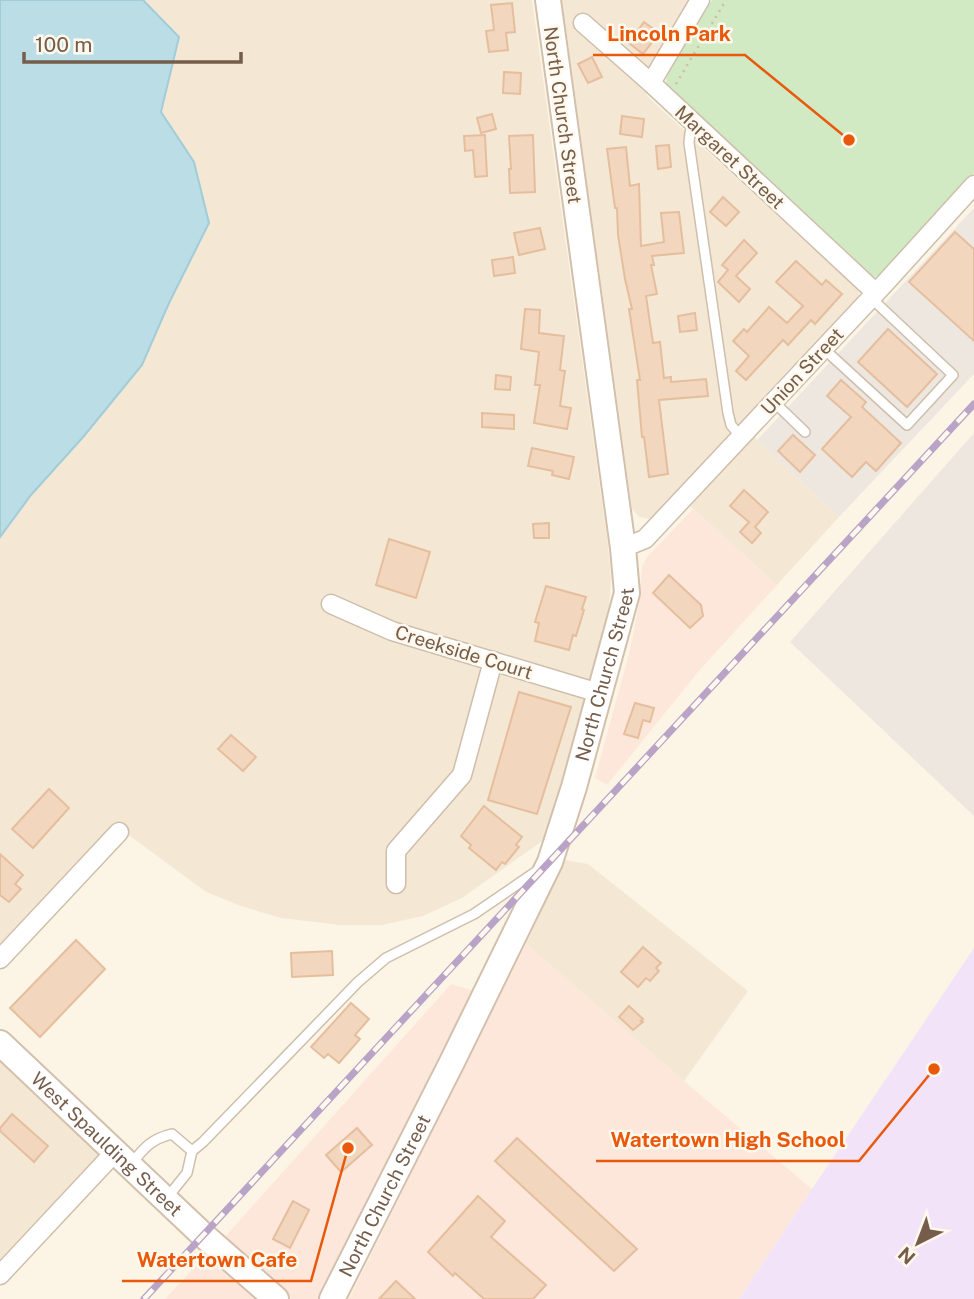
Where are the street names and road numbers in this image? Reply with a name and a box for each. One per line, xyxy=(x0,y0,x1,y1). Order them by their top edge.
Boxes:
street label: North Church Street xyxy=(540,25,586,205)
street label: Margaret Street xyxy=(671,101,789,213)
street label: Union Street xyxy=(756,323,848,419)
street label: North Church Street xyxy=(571,587,638,763)
street label: Creekside Court xyxy=(393,621,535,683)
street label: West Spaulding Street xyxy=(27,1067,187,1221)
street label: North Church Street xyxy=(334,1111,435,1280)

